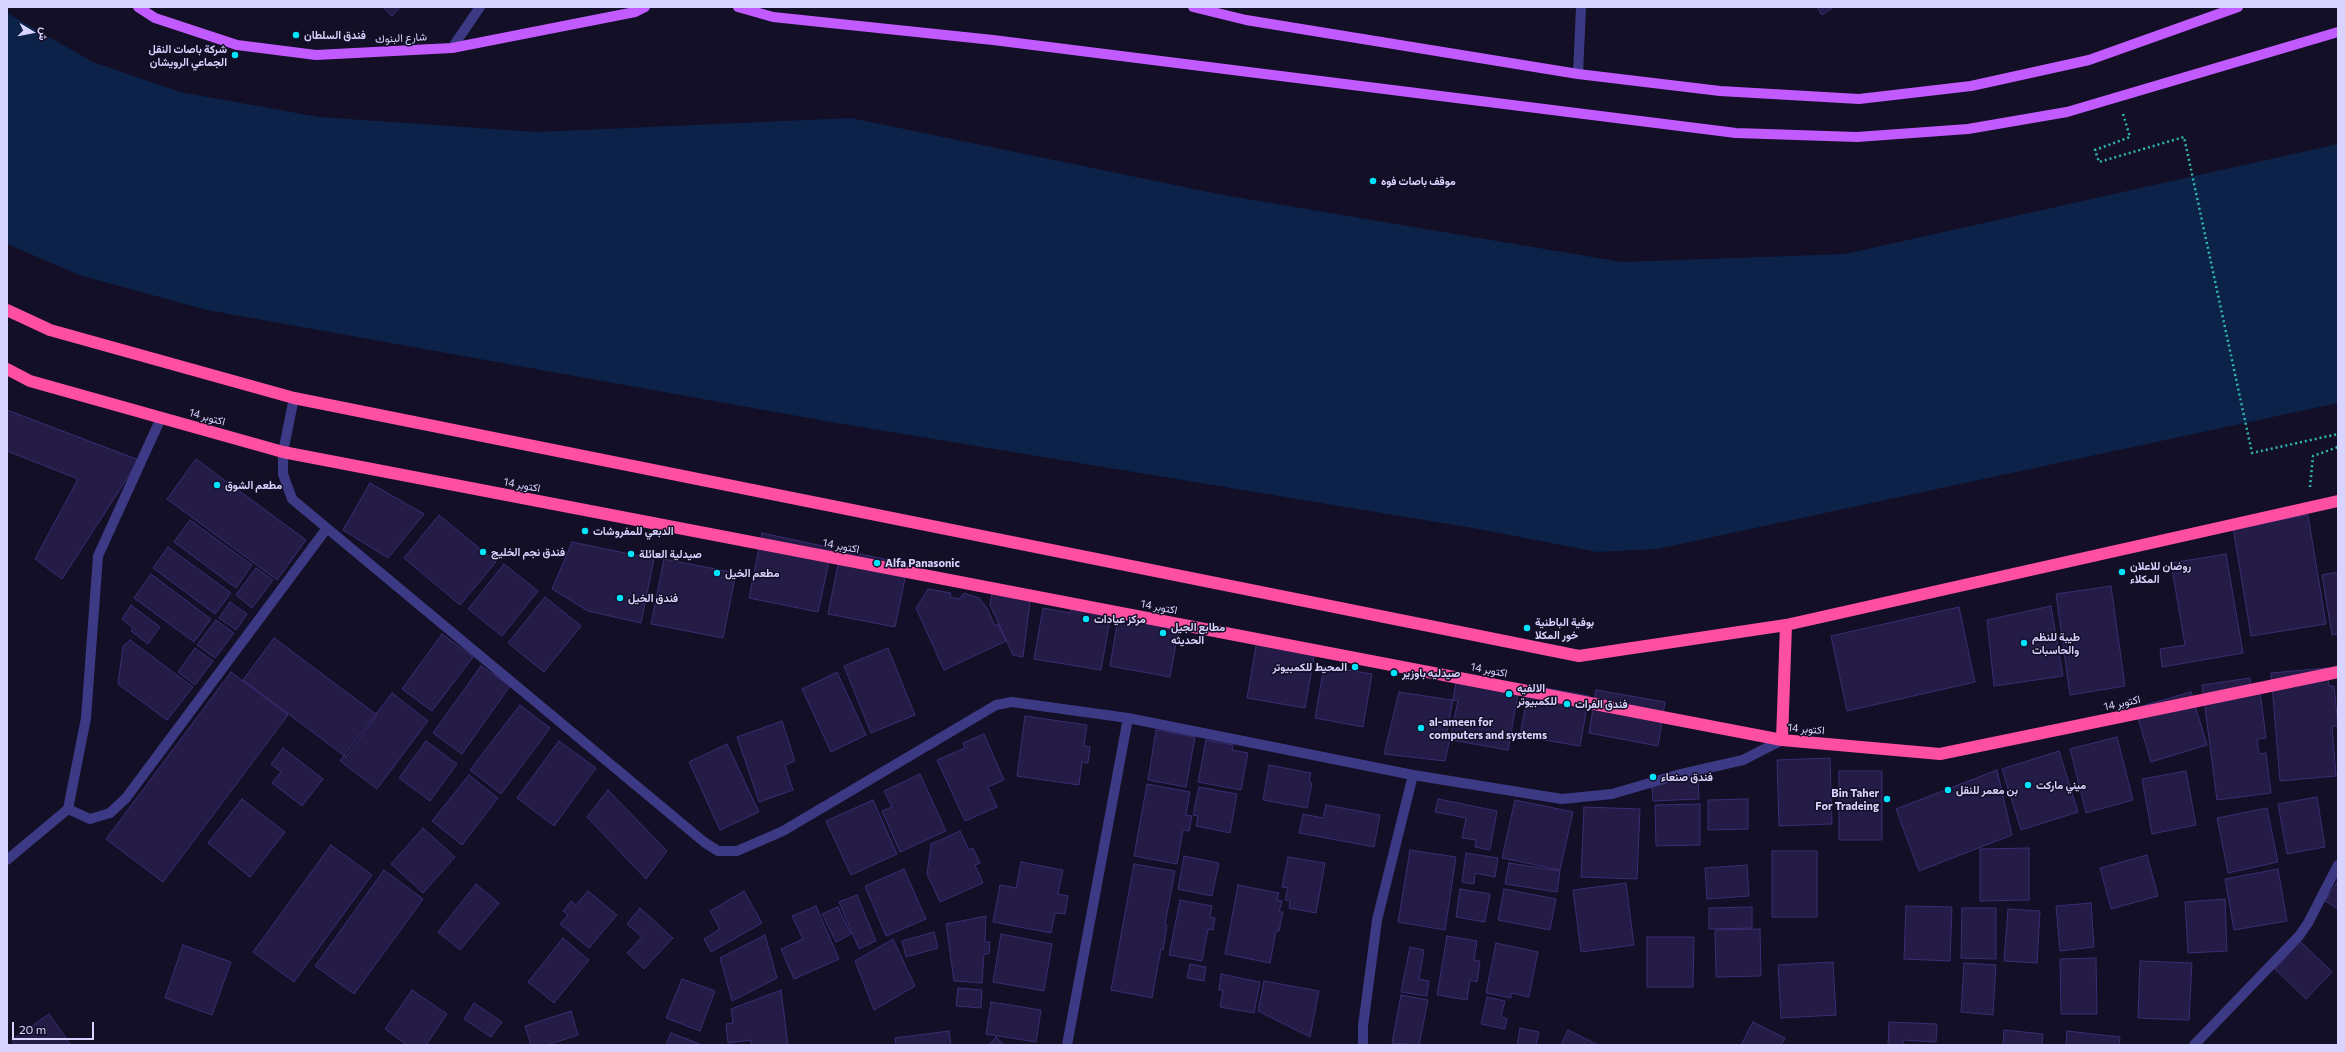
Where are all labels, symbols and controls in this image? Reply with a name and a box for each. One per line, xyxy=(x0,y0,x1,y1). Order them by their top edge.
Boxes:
north arrow xyxy=(12,12,52,52)
text: ش xyxy=(37,27,52,42)
place label: فندق السلطان xyxy=(304,28,366,42)
marker: فندق السلطان xyxy=(291,30,301,40)
street label: شارع البنوك xyxy=(375,30,427,46)
place label: شركة باصات النقل الجماعي الرويشان xyxy=(148,42,227,68)
marker: شركة باصات النقل الجماعي الرويشان xyxy=(230,50,240,60)
place label: موقف باصات فوه xyxy=(1381,174,1456,188)
marker: موقف باصات فوه xyxy=(1368,176,1378,186)
street label: 14 اكتوبر xyxy=(187,406,227,428)
street label: 14 اكتوبر xyxy=(502,475,542,495)
place label: مطعم الشوق xyxy=(225,478,282,492)
marker: مطعم الشوق xyxy=(212,480,222,490)
place label: الدبعي للمفروشات xyxy=(593,524,674,538)
marker: الدبعي للمفروشات xyxy=(580,526,590,536)
street label: 14 اكتوبر xyxy=(821,536,861,556)
place label: فندق نجم الخليج xyxy=(491,545,565,559)
marker: فندق نجم الخليج xyxy=(478,547,488,557)
place label: صيدلية العائلة xyxy=(639,547,702,561)
marker: صيدلية العائلة xyxy=(626,549,636,559)
place label: Alfa Panasonic xyxy=(885,556,960,570)
marker: Alfa Panasonic xyxy=(872,558,882,568)
place label: روضان للاعلان المكلاء xyxy=(2130,559,2191,585)
place label: مطعم الخيل xyxy=(725,566,779,580)
marker: روضان للاعلان المكلاء xyxy=(2117,567,2127,577)
marker: مطعم الخيل xyxy=(712,568,722,578)
place label: فندق الخيل xyxy=(628,591,678,605)
marker: فندق الخيل xyxy=(615,593,625,603)
street label: 14 اكتوبر xyxy=(1139,597,1179,617)
place label: مركز عيادات xyxy=(1094,612,1146,626)
marker: مركز عيادات xyxy=(1081,614,1091,624)
place label: بوفية الباطنية خور المكلا xyxy=(1535,615,1594,641)
place label: مطابع الجيل الحديثه xyxy=(1171,620,1225,646)
marker: بوفية الباطنية خور المكلا xyxy=(1522,623,1532,633)
marker: مطابع الجيل الحديثه xyxy=(1158,628,1168,638)
place label: طيبة للنظم والحاسبات xyxy=(2032,630,2080,656)
marker: طيبة للنظم والحاسبات xyxy=(2019,638,2029,648)
place label: المحيط للكمبيوتر xyxy=(1272,660,1347,674)
street label: 14 اكتوبر xyxy=(1469,660,1509,680)
marker: المحيط للكمبيوتر xyxy=(1350,662,1360,672)
place label: صيدليه باوزير xyxy=(1402,666,1460,680)
marker: صيدليه باوزير xyxy=(1389,668,1399,678)
place label: الالفيه للكمبيوتر xyxy=(1517,681,1557,707)
marker: الالفيه للكمبيوتر xyxy=(1504,689,1514,699)
street label: 14 اكتوبر xyxy=(2102,693,2142,713)
place label: فندق الفرات xyxy=(1575,697,1628,711)
marker: فندق الفرات xyxy=(1562,699,1572,709)
place label: al-ameen for computers and systems xyxy=(1429,715,1547,741)
street label: 14 اكتوبر xyxy=(1787,721,1825,737)
marker: al-ameen for computers and systems xyxy=(1416,723,1426,733)
place label: فندق صنعاء xyxy=(1661,770,1713,784)
marker: فندق صنعاء xyxy=(1648,772,1658,782)
place label: ميني ماركت xyxy=(2036,778,2086,792)
marker: ميني ماركت xyxy=(2023,780,2033,790)
place label: بن معمر للنقل xyxy=(1956,783,2018,797)
marker: بن معمر للنقل xyxy=(1943,785,1953,795)
place label: Bin Taher For Tradeing xyxy=(1815,786,1879,812)
marker: Bin Taher For Tradeing xyxy=(1882,794,1892,804)
scale bar xyxy=(14,1014,96,1040)
text: 20 m xyxy=(19,1022,46,1036)

